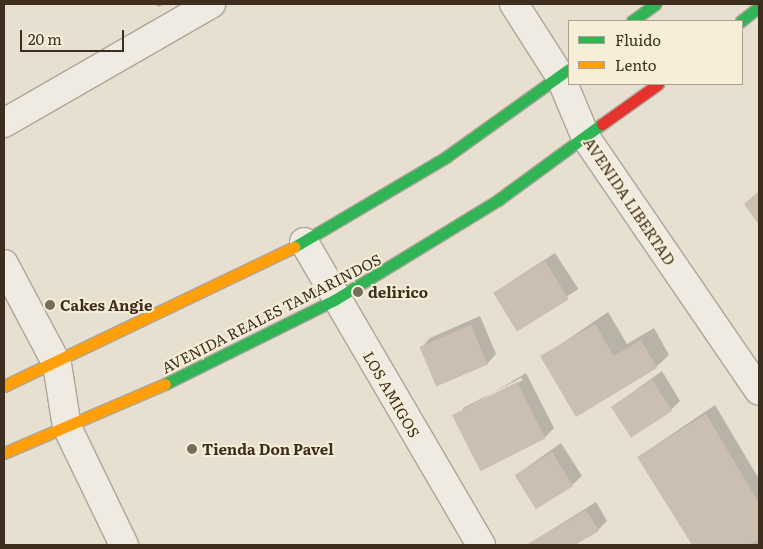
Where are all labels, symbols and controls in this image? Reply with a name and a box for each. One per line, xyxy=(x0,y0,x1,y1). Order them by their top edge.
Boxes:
scale bar xyxy=(22,20,126,52)
legend xyxy=(568,20,743,85)
text: 20 m xyxy=(28,27,62,50)
text: Fluido xyxy=(615,28,661,51)
text: Lento xyxy=(615,53,656,76)
street label: AVENIDA LIBERTAD xyxy=(581,134,679,268)
street label: AVENIDA REALES TAMARINDOS xyxy=(158,250,384,376)
place label: delirico xyxy=(368,283,428,301)
marker: delirico xyxy=(352,286,364,298)
place label: Cakes Angie xyxy=(60,296,152,314)
marker: Cakes Angie xyxy=(44,299,56,311)
street label: LOS AMIGOS xyxy=(360,348,424,440)
place label: Tienda Don Pavel xyxy=(202,440,334,458)
marker: Tienda Don Pavel xyxy=(186,443,198,455)

